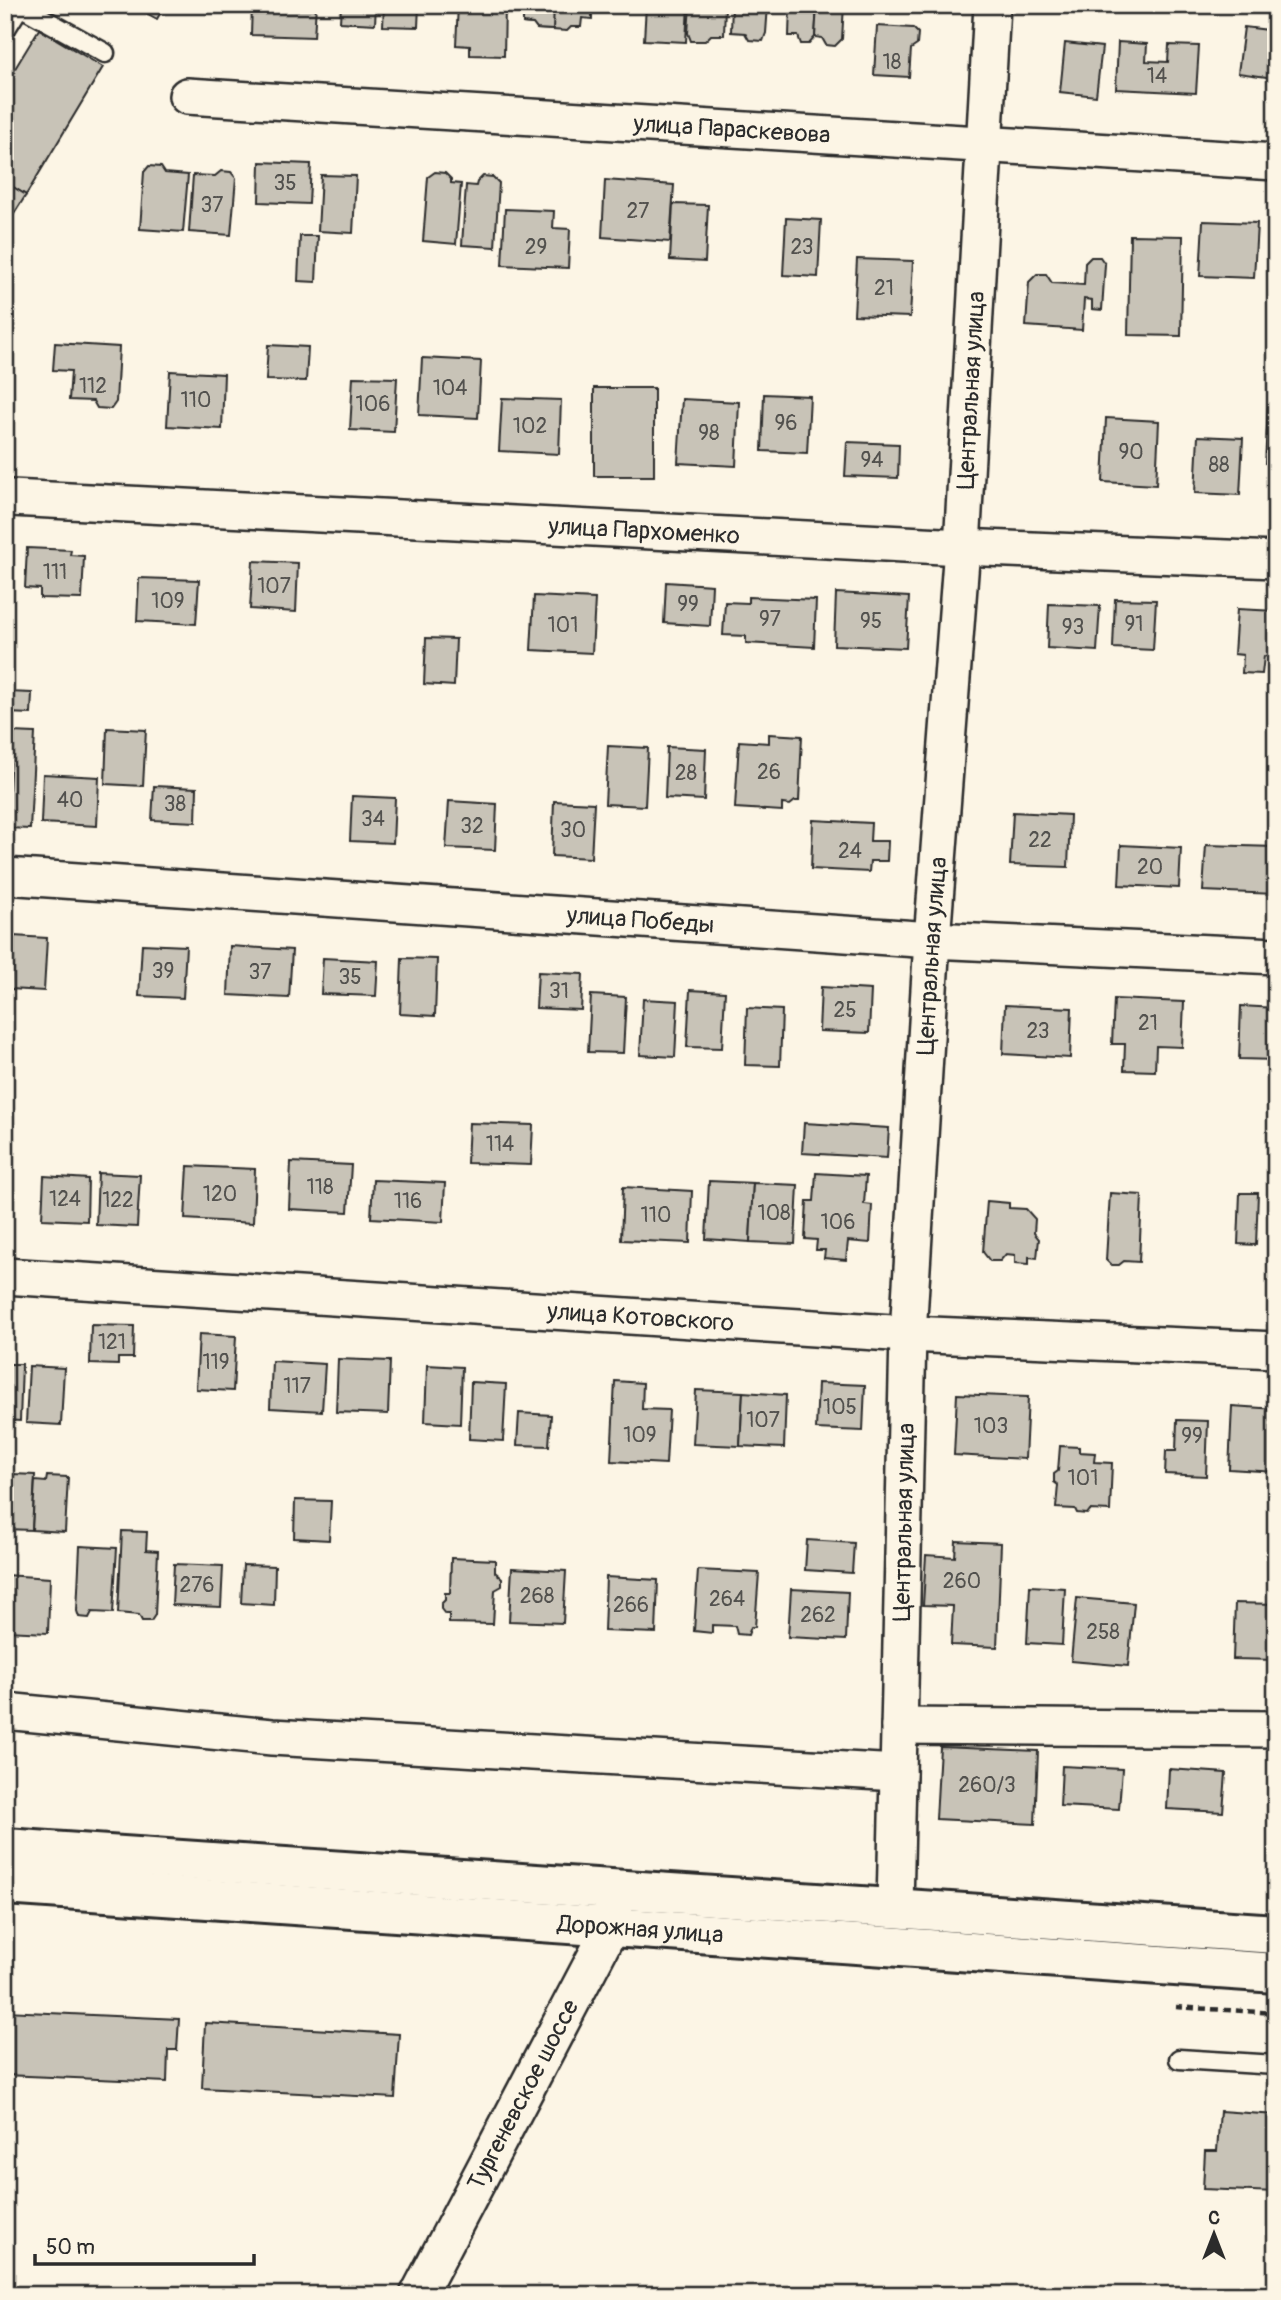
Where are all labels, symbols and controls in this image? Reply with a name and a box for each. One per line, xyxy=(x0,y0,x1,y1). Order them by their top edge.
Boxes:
house number: 18 xyxy=(883,49,901,76)
house number: 14 xyxy=(1147,63,1167,90)
street label: улица Параскевова xyxy=(632,109,831,150)
house number: 35 xyxy=(273,170,297,197)
house number: 37 xyxy=(201,192,223,219)
house number: 27 xyxy=(627,198,649,225)
house number: 29 xyxy=(525,234,547,261)
house number: 23 xyxy=(791,234,813,261)
house number: 21 xyxy=(874,275,894,302)
street label: Центральная улица xyxy=(951,290,991,490)
house number: 112 xyxy=(79,373,107,400)
house number: 104 xyxy=(433,375,467,402)
house number: 110 xyxy=(181,387,211,414)
house number: 106 xyxy=(356,391,390,418)
house number: 96 xyxy=(774,410,798,437)
house number: 102 xyxy=(513,413,547,440)
house number: 98 xyxy=(698,420,720,447)
house number: 90 xyxy=(1118,439,1144,466)
house number: 94 xyxy=(861,447,884,474)
house number: 88 xyxy=(1208,452,1230,479)
street label: улица Пархоменко xyxy=(547,512,741,551)
house number: 111 xyxy=(43,559,67,586)
house number: 107 xyxy=(257,573,291,600)
house number: 109 xyxy=(151,588,185,615)
house number: 99 xyxy=(677,591,699,618)
house number: 97 xyxy=(759,606,781,633)
house number: 95 xyxy=(860,608,882,635)
house number: 91 xyxy=(1124,611,1144,638)
house number: 101 xyxy=(548,612,578,639)
house number: 93 xyxy=(1062,614,1084,641)
house number: 26 xyxy=(757,759,781,786)
house number: 28 xyxy=(675,760,697,787)
house number: 40 xyxy=(57,787,83,814)
house number: 38 xyxy=(164,791,186,818)
house number: 34 xyxy=(361,806,385,833)
house number: 32 xyxy=(460,813,484,840)
house number: 30 xyxy=(560,817,586,844)
house number: 22 xyxy=(1028,827,1052,854)
house number: 24 xyxy=(838,838,862,865)
house number: 20 xyxy=(1137,854,1163,881)
street label: Центральная улица xyxy=(911,856,953,1056)
street label: улица Победы xyxy=(565,901,715,940)
house number: 39 xyxy=(152,958,174,985)
house number: 37 xyxy=(249,959,271,986)
house number: 35 xyxy=(338,964,362,991)
house number: 31 xyxy=(549,978,569,1005)
house number: 25 xyxy=(833,997,857,1024)
house number: 21 xyxy=(1138,1010,1158,1037)
house number: 23 xyxy=(1027,1018,1049,1045)
house number: 114 xyxy=(486,1131,514,1158)
house number: 118 xyxy=(306,1174,334,1201)
house number: 120 xyxy=(203,1181,237,1208)
house number: 124 xyxy=(49,1186,81,1213)
house number: 122 xyxy=(102,1187,134,1214)
house number: 116 xyxy=(394,1188,422,1215)
house number: 108 xyxy=(757,1200,791,1227)
house number: 110 xyxy=(641,1202,671,1229)
house number: 106 xyxy=(821,1209,855,1236)
street label: улица Котовского xyxy=(545,1297,735,1338)
house number: 121 xyxy=(98,1329,126,1356)
house number: 119 xyxy=(202,1349,230,1376)
house number: 117 xyxy=(283,1373,311,1400)
house number: 105 xyxy=(823,1394,857,1421)
house number: 107 xyxy=(746,1407,780,1434)
house number: 103 xyxy=(974,1413,1008,1440)
house number: 109 xyxy=(623,1422,657,1449)
street label: Центральная улица xyxy=(887,1423,921,1622)
house number: 99 xyxy=(1181,1423,1203,1450)
house number: 101 xyxy=(1068,1465,1098,1492)
house number: 260 xyxy=(943,1568,981,1595)
house number: 276 xyxy=(179,1572,215,1599)
house number: 268 xyxy=(520,1583,554,1610)
house number: 264 xyxy=(709,1586,745,1613)
house number: 266 xyxy=(613,1592,649,1619)
house number: 262 xyxy=(800,1602,836,1629)
house number: 258 xyxy=(1086,1619,1120,1646)
house number: 260/3 xyxy=(958,1772,1016,1799)
street label: Дорожная улица xyxy=(555,1909,724,1950)
street label: Тургеневское шоссе xyxy=(462,1995,585,2195)
north arrow xyxy=(1180,2198,1250,2268)
text: С xyxy=(1208,2206,1220,2230)
scale bar xyxy=(35,2223,254,2267)
text: 50 m xyxy=(46,2234,95,2261)

